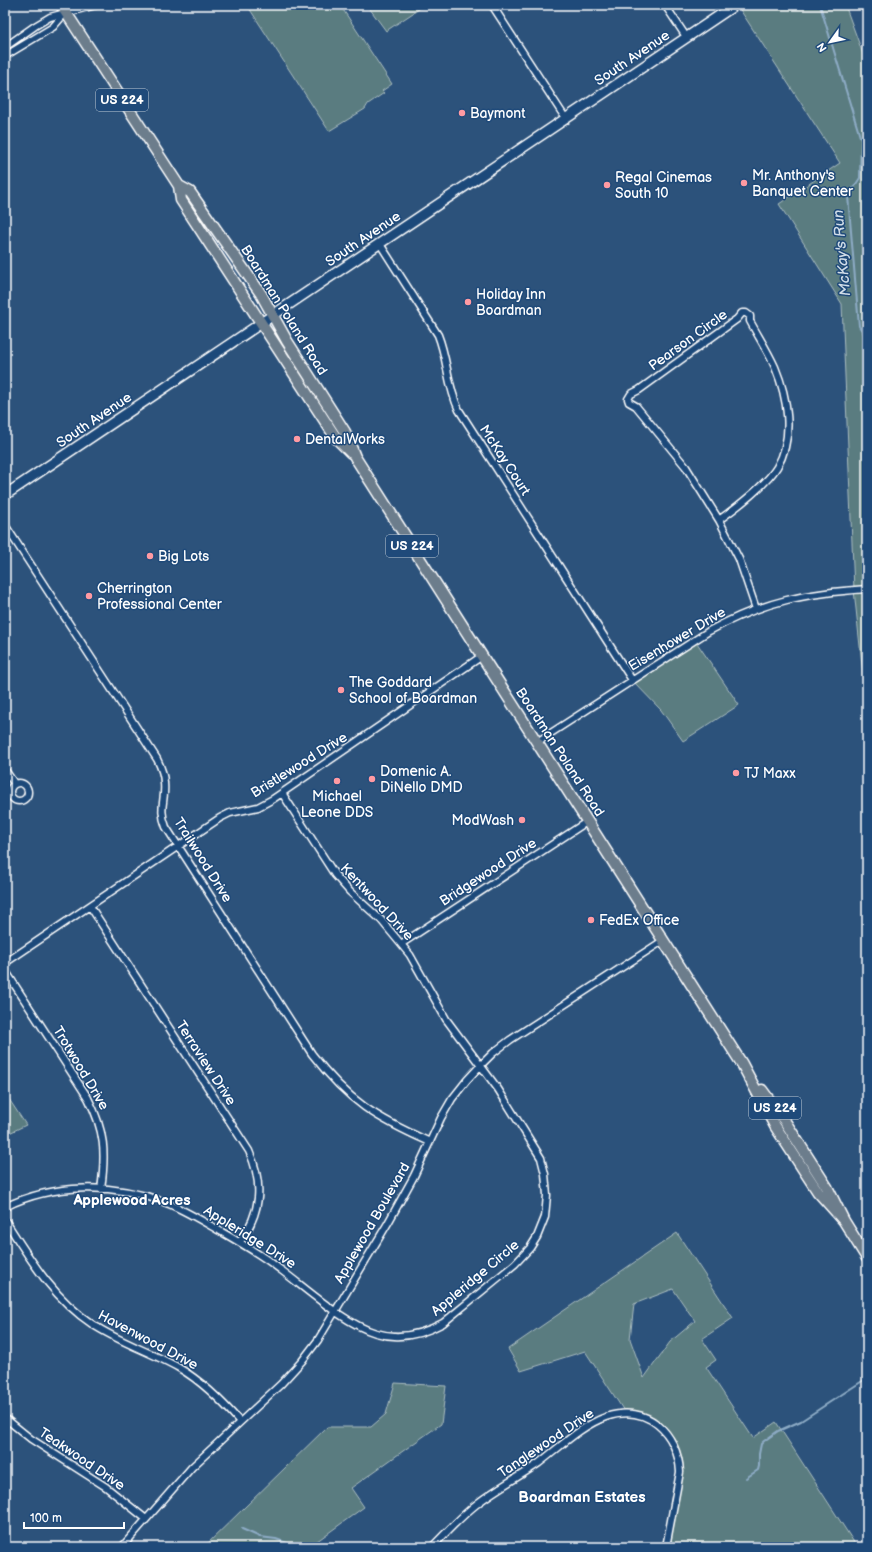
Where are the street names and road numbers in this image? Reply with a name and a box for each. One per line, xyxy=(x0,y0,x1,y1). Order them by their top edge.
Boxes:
street label: South Avenue xyxy=(591,27,673,89)
road number: US 224 xyxy=(96,89,148,111)
street label: South Avenue xyxy=(322,208,404,270)
street label: Boardman Poland Road xyxy=(237,242,331,378)
street label: Pearson Circle xyxy=(645,306,731,374)
street label: South Avenue xyxy=(53,389,135,451)
street label: McKay Court xyxy=(476,422,534,499)
road number: US 224 xyxy=(386,535,438,557)
street label: Eisenhower Drive xyxy=(625,603,729,675)
street label: Boardman Poland Road xyxy=(512,684,608,820)
street label: Bristlewood Drive xyxy=(248,729,350,801)
street label: Trailwood Drive xyxy=(170,814,236,906)
street label: Bridgewood Drive xyxy=(436,834,540,910)
street label: Kentwood Drive xyxy=(337,860,417,944)
street label: Terraview Drive xyxy=(172,1018,240,1108)
street label: Trotwood Drive xyxy=(49,1023,113,1113)
road number: US 224 xyxy=(749,1097,801,1119)
street label: Applewood Boulevard xyxy=(330,1159,414,1287)
street label: Appleridge Drive xyxy=(201,1202,299,1272)
street label: Appleridge Circle xyxy=(428,1236,522,1320)
street label: Havenwood Drive xyxy=(95,1307,201,1373)
street label: Tanglewood Drive xyxy=(495,1405,597,1481)
street label: Teakwood Drive xyxy=(36,1424,128,1494)

